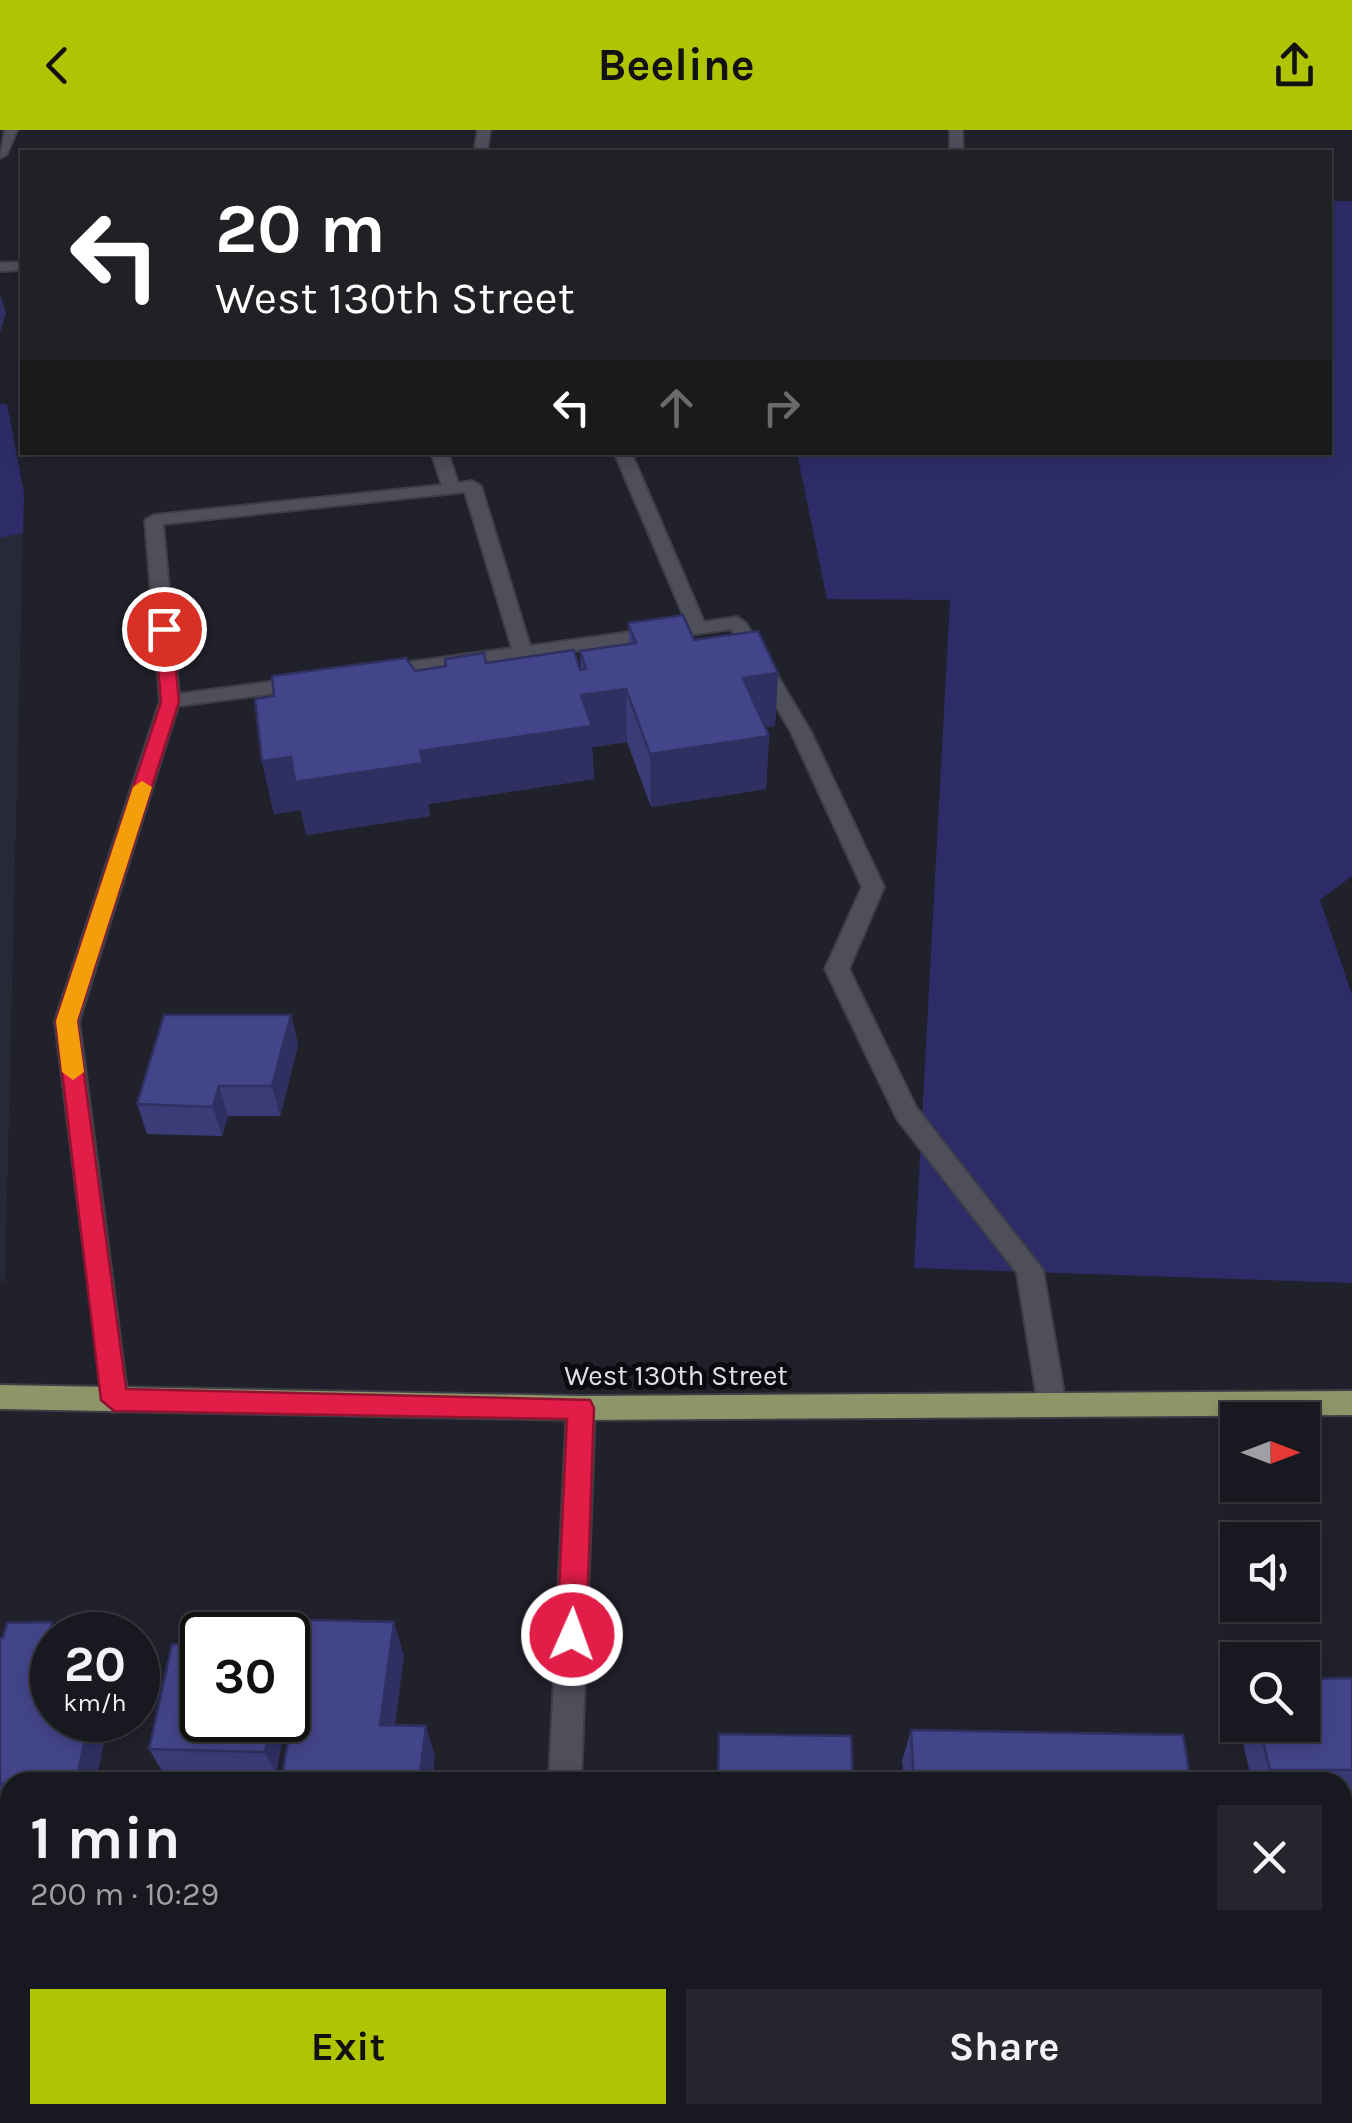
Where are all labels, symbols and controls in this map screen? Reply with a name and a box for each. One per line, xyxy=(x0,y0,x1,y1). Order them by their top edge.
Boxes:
icon: back xyxy=(30,38,85,93)
icon: share xyxy=(1267,38,1322,93)
text: Beeline xyxy=(597,39,755,91)
text: 20 m xyxy=(215,188,386,270)
icon: left xyxy=(50,190,180,320)
text: West 130th Street xyxy=(215,272,575,324)
icon: left xyxy=(544,380,599,435)
icon: ahead xyxy=(649,380,704,435)
icon: right xyxy=(754,380,809,435)
pin xyxy=(122,587,207,672)
icon: arrive xyxy=(137,602,192,657)
street label: West 130th Street xyxy=(564,1359,788,1392)
north arrow xyxy=(1220,1402,1320,1502)
map controls xyxy=(1220,1402,1320,1742)
button: sound xyxy=(1220,1522,1320,1622)
position arrow xyxy=(520,1583,624,1687)
speed limit sign: 30 xyxy=(180,1612,310,1742)
text: 20 xyxy=(64,1635,126,1694)
button: search xyxy=(1220,1642,1320,1742)
text: km/h xyxy=(63,1688,127,1717)
text: 1 min xyxy=(30,1803,181,1873)
button: close xyxy=(1217,1805,1322,1910)
text: 200 m · 10:29 xyxy=(30,1876,219,1913)
button: Exit xyxy=(30,1989,666,2104)
button: Share xyxy=(686,1989,1322,2104)

